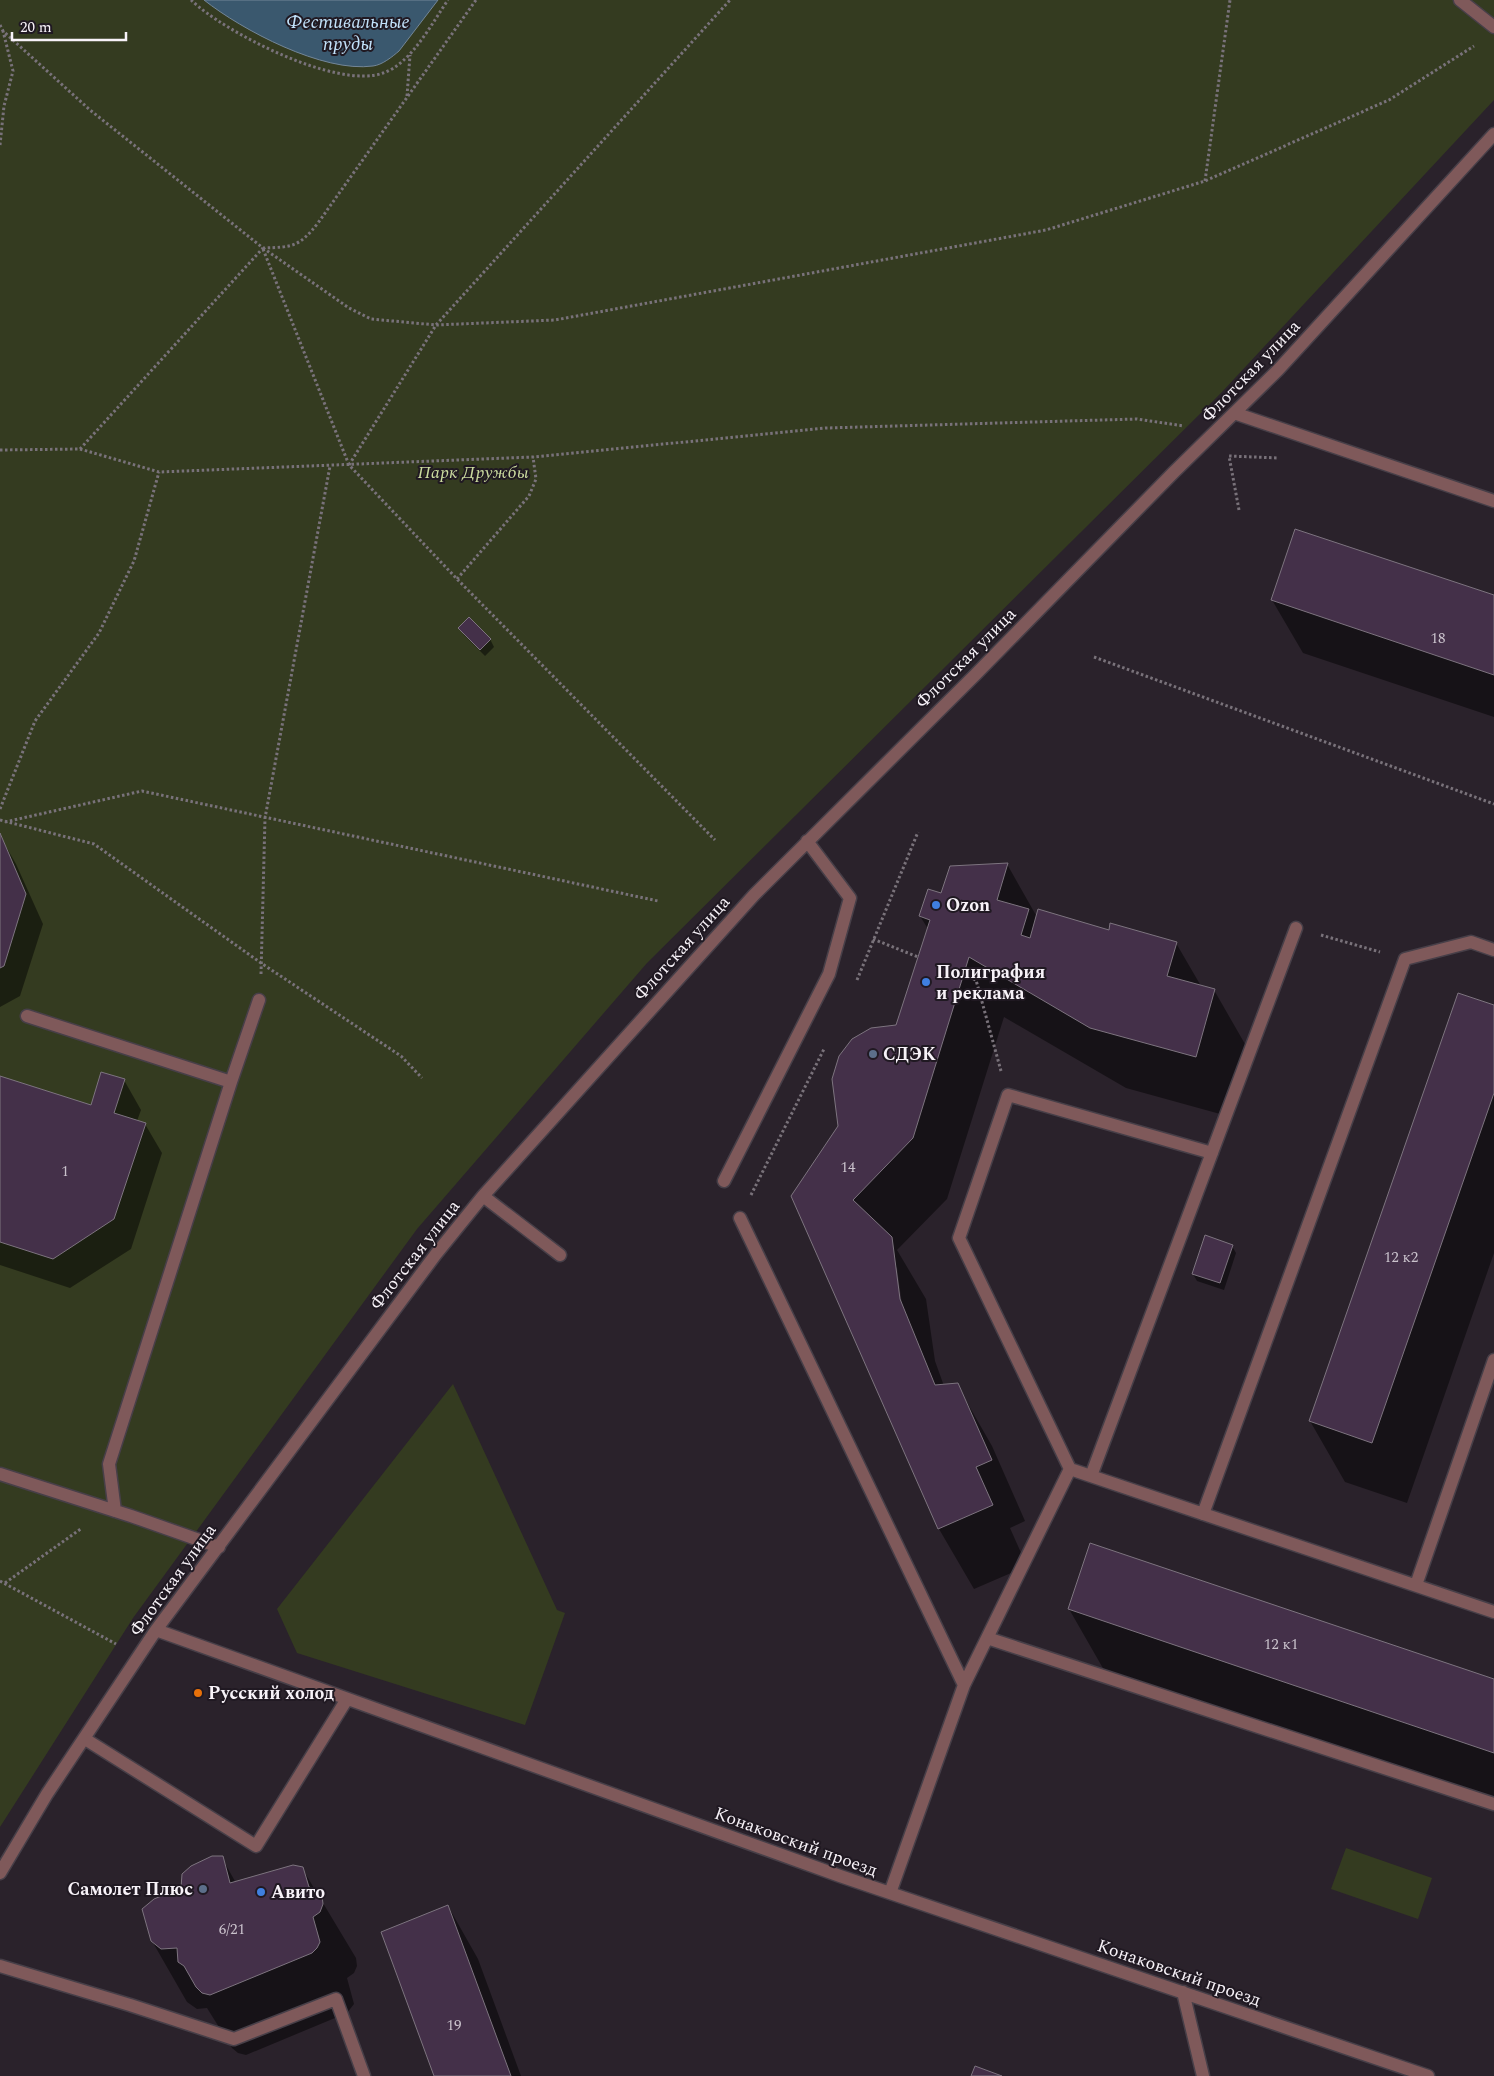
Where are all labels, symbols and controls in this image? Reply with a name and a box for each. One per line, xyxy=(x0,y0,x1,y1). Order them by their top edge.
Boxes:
water label: Фестивальные пруды xyxy=(286,8,410,59)
scale bar xyxy=(12,10,126,42)
text: 20 m xyxy=(20,16,52,39)
street label: Флотская улица xyxy=(1195,314,1307,428)
park label: Парк Дружбы xyxy=(417,459,529,486)
street label: Флотская улица xyxy=(909,601,1023,715)
house number: 18 xyxy=(1430,627,1446,650)
street label: Флотская улица xyxy=(627,889,737,1007)
place label: Ozon xyxy=(946,892,990,919)
marker: Ozon xyxy=(930,899,942,911)
place label: Полиграфия и реклама xyxy=(936,959,1046,1007)
marker: Полиграфия и реклама xyxy=(920,976,932,988)
place label: СДЭК xyxy=(883,1041,936,1068)
marker: СДЭК xyxy=(867,1048,879,1060)
house number: 14 xyxy=(840,1156,856,1179)
house number: 1 xyxy=(61,1160,69,1183)
street label: Флотская улица xyxy=(363,1194,467,1316)
house number: 12 к2 xyxy=(1384,1246,1418,1269)
street label: Флотская улица xyxy=(123,1518,223,1642)
house number: 12 к1 xyxy=(1264,1633,1298,1656)
place label: Русский холод xyxy=(208,1680,334,1707)
marker: Русский холод xyxy=(192,1687,204,1699)
street label: Конаковский проезд xyxy=(711,1800,881,1884)
place label: Самолет Плюс xyxy=(67,1876,193,1903)
place label: Авито xyxy=(271,1879,325,1906)
marker: Самолет Плюс xyxy=(197,1883,209,1895)
marker: Авито xyxy=(255,1886,267,1898)
house number: 6/21 xyxy=(219,1918,245,1941)
street label: Конаковский проезд xyxy=(1093,1932,1265,2014)
house number: 19 xyxy=(446,2014,462,2037)

